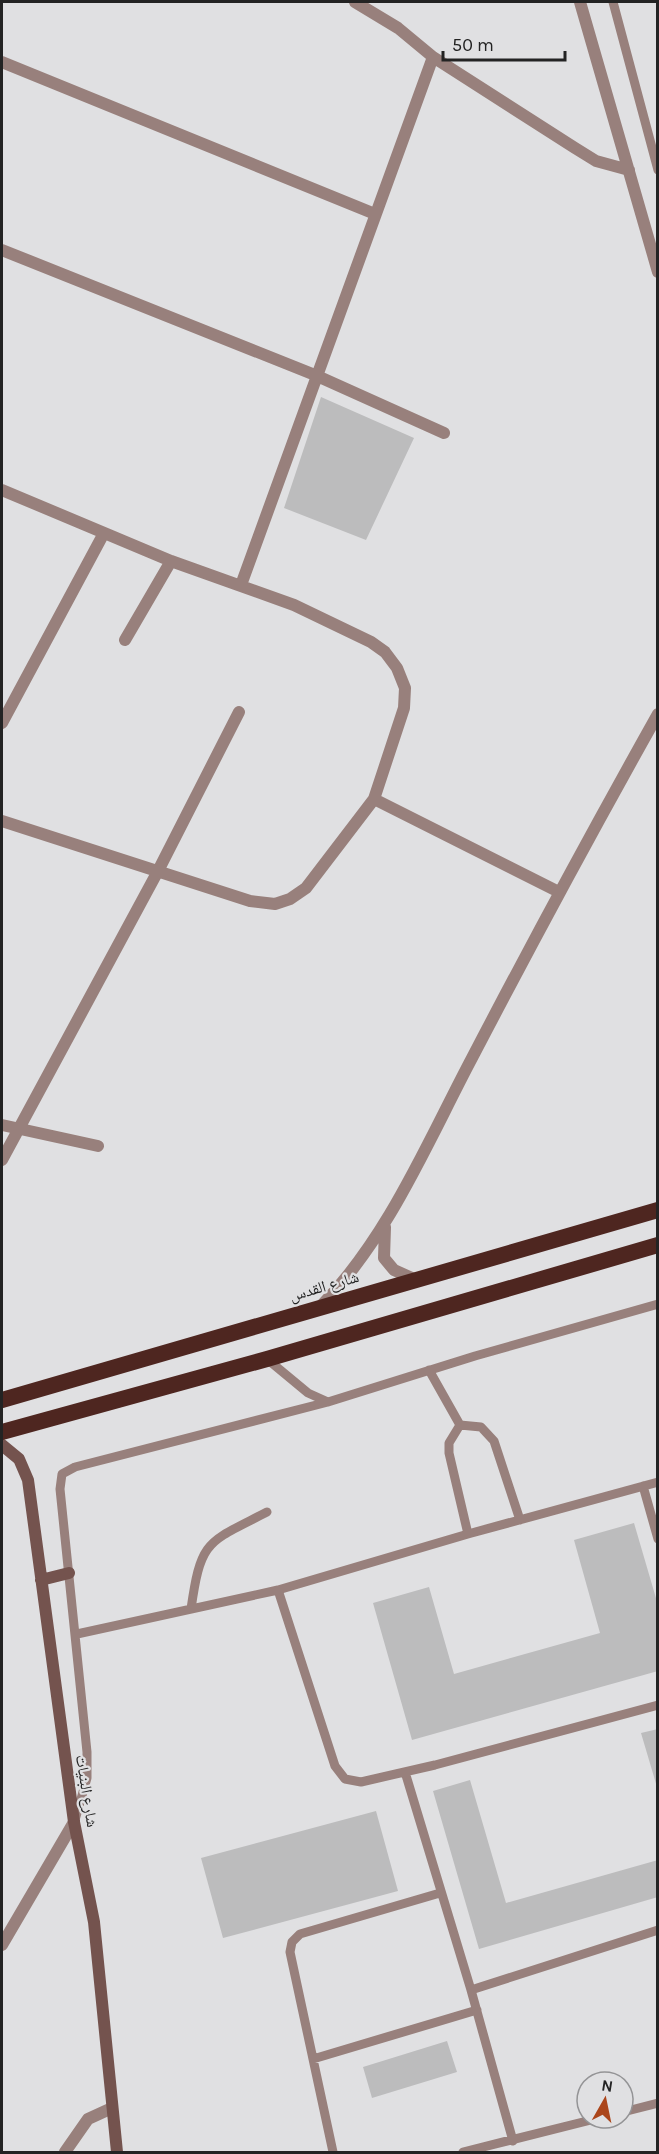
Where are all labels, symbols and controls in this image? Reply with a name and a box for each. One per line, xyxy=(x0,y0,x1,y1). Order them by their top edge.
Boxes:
scale bar xyxy=(443,24,564,62)
text: 50 m xyxy=(452,34,494,56)
street label: شارع القدس xyxy=(287,1267,361,1306)
street label: شارع البنيات xyxy=(71,1754,102,1829)
north arrow xyxy=(575,2070,635,2130)
text: N xyxy=(600,2075,614,2096)

